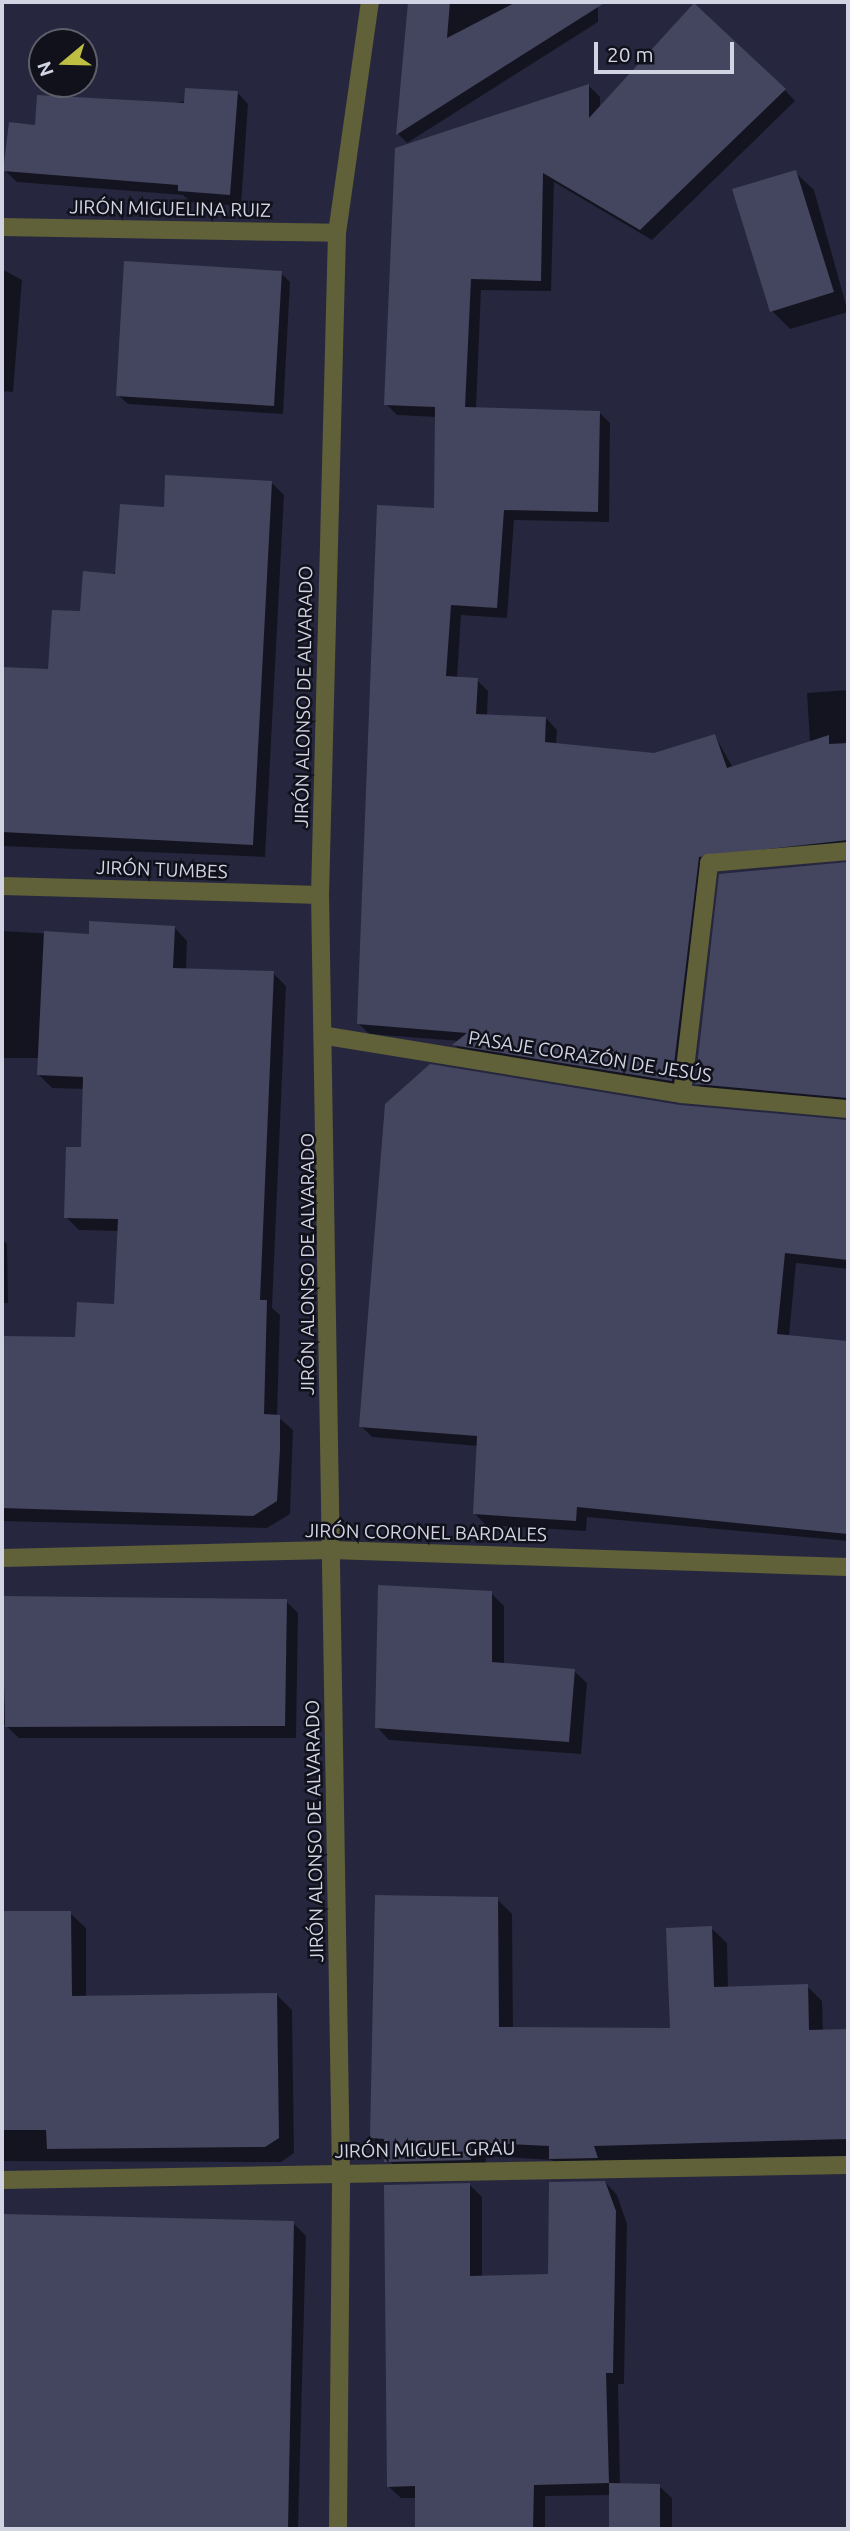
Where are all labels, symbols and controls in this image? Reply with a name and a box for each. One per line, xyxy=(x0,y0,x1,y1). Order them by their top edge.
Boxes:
north arrow xyxy=(28,28,98,98)
scale bar xyxy=(598,28,738,72)
text: 20 m xyxy=(607,42,654,66)
text: N xyxy=(32,59,58,79)
street label: JIRÓN MIGUELINA RUIZ xyxy=(69,196,271,222)
street label: JIRÓN ALONSO DE ALVARADO xyxy=(290,566,318,828)
street label: JIRÓN TUMBES xyxy=(96,856,228,884)
street label: PASAJE CORAZÓN DE JESÚS xyxy=(467,1026,713,1088)
street label: JIRÓN ALONSO DE ALVARADO xyxy=(297,1133,319,1395)
street label: JIRÓN CORONEL BARDALES xyxy=(305,1519,547,1547)
street label: JIRÓN ALONSO DE ALVARADO xyxy=(301,1700,329,1962)
street label: JIRÓN MIGUEL GRAU xyxy=(335,2137,515,2163)

